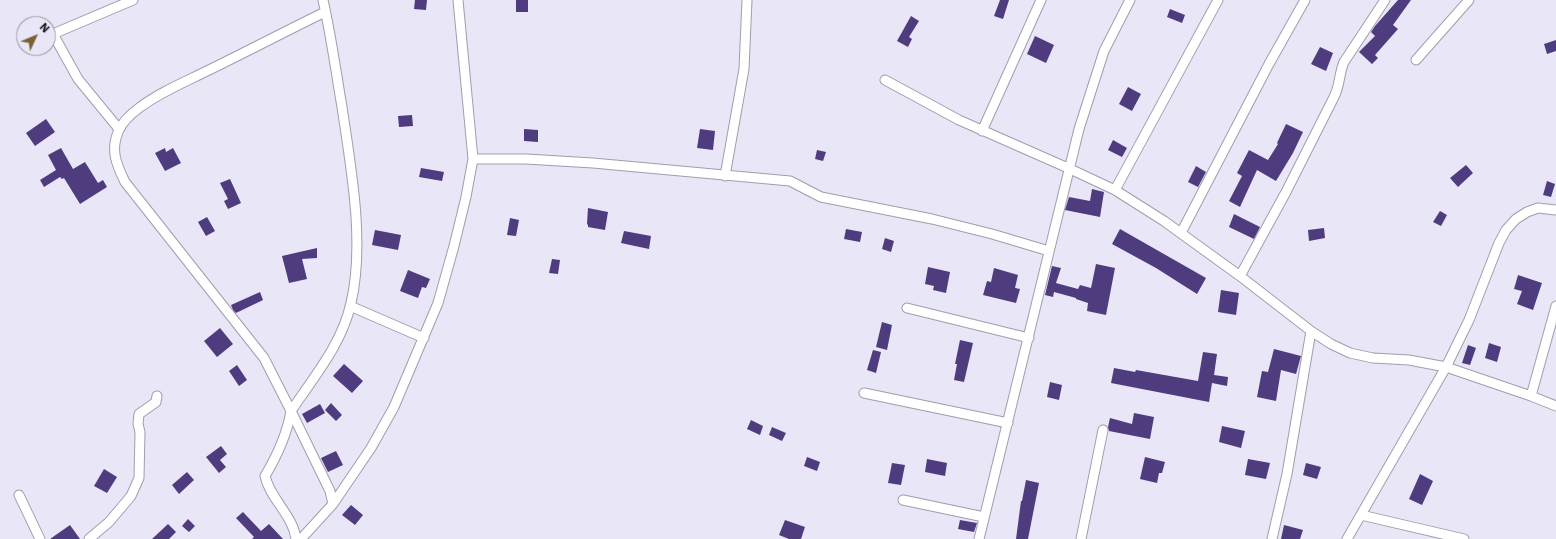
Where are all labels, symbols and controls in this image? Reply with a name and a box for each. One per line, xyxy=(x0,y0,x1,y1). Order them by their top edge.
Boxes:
north arrow xyxy=(16,16,56,56)
text: N xyxy=(37,21,52,35)

